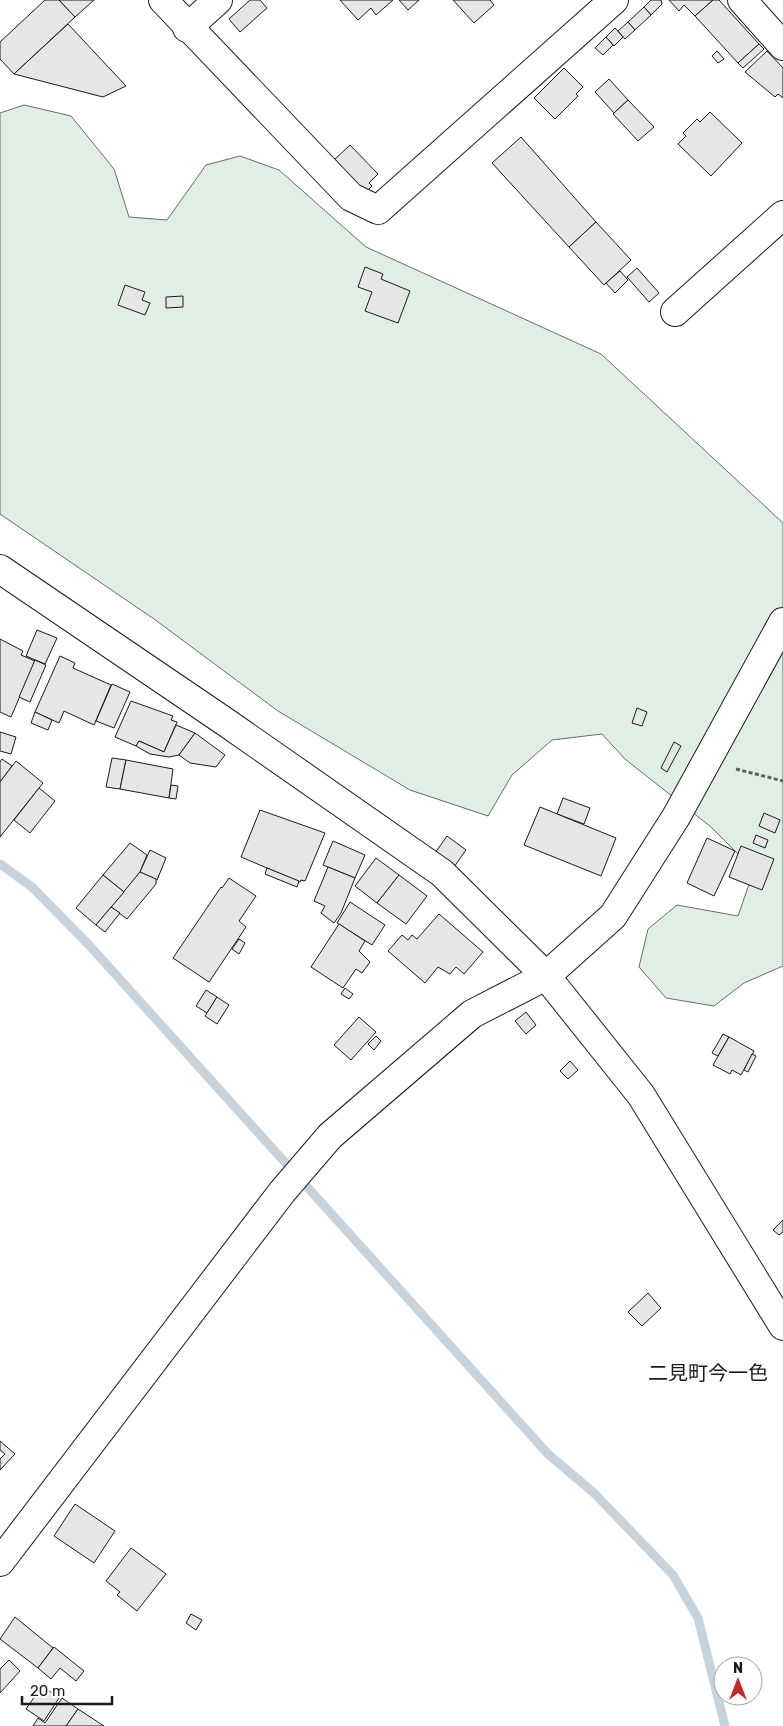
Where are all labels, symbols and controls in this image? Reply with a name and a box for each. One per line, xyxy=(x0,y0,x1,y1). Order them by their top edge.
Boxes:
district label: 二見町今一色 xyxy=(648,1361,768,1385)
north arrow xyxy=(713,1656,763,1706)
text: N xyxy=(733,1660,743,1677)
scale bar xyxy=(22,1674,112,1706)
text: 20 m xyxy=(30,1682,65,1700)

